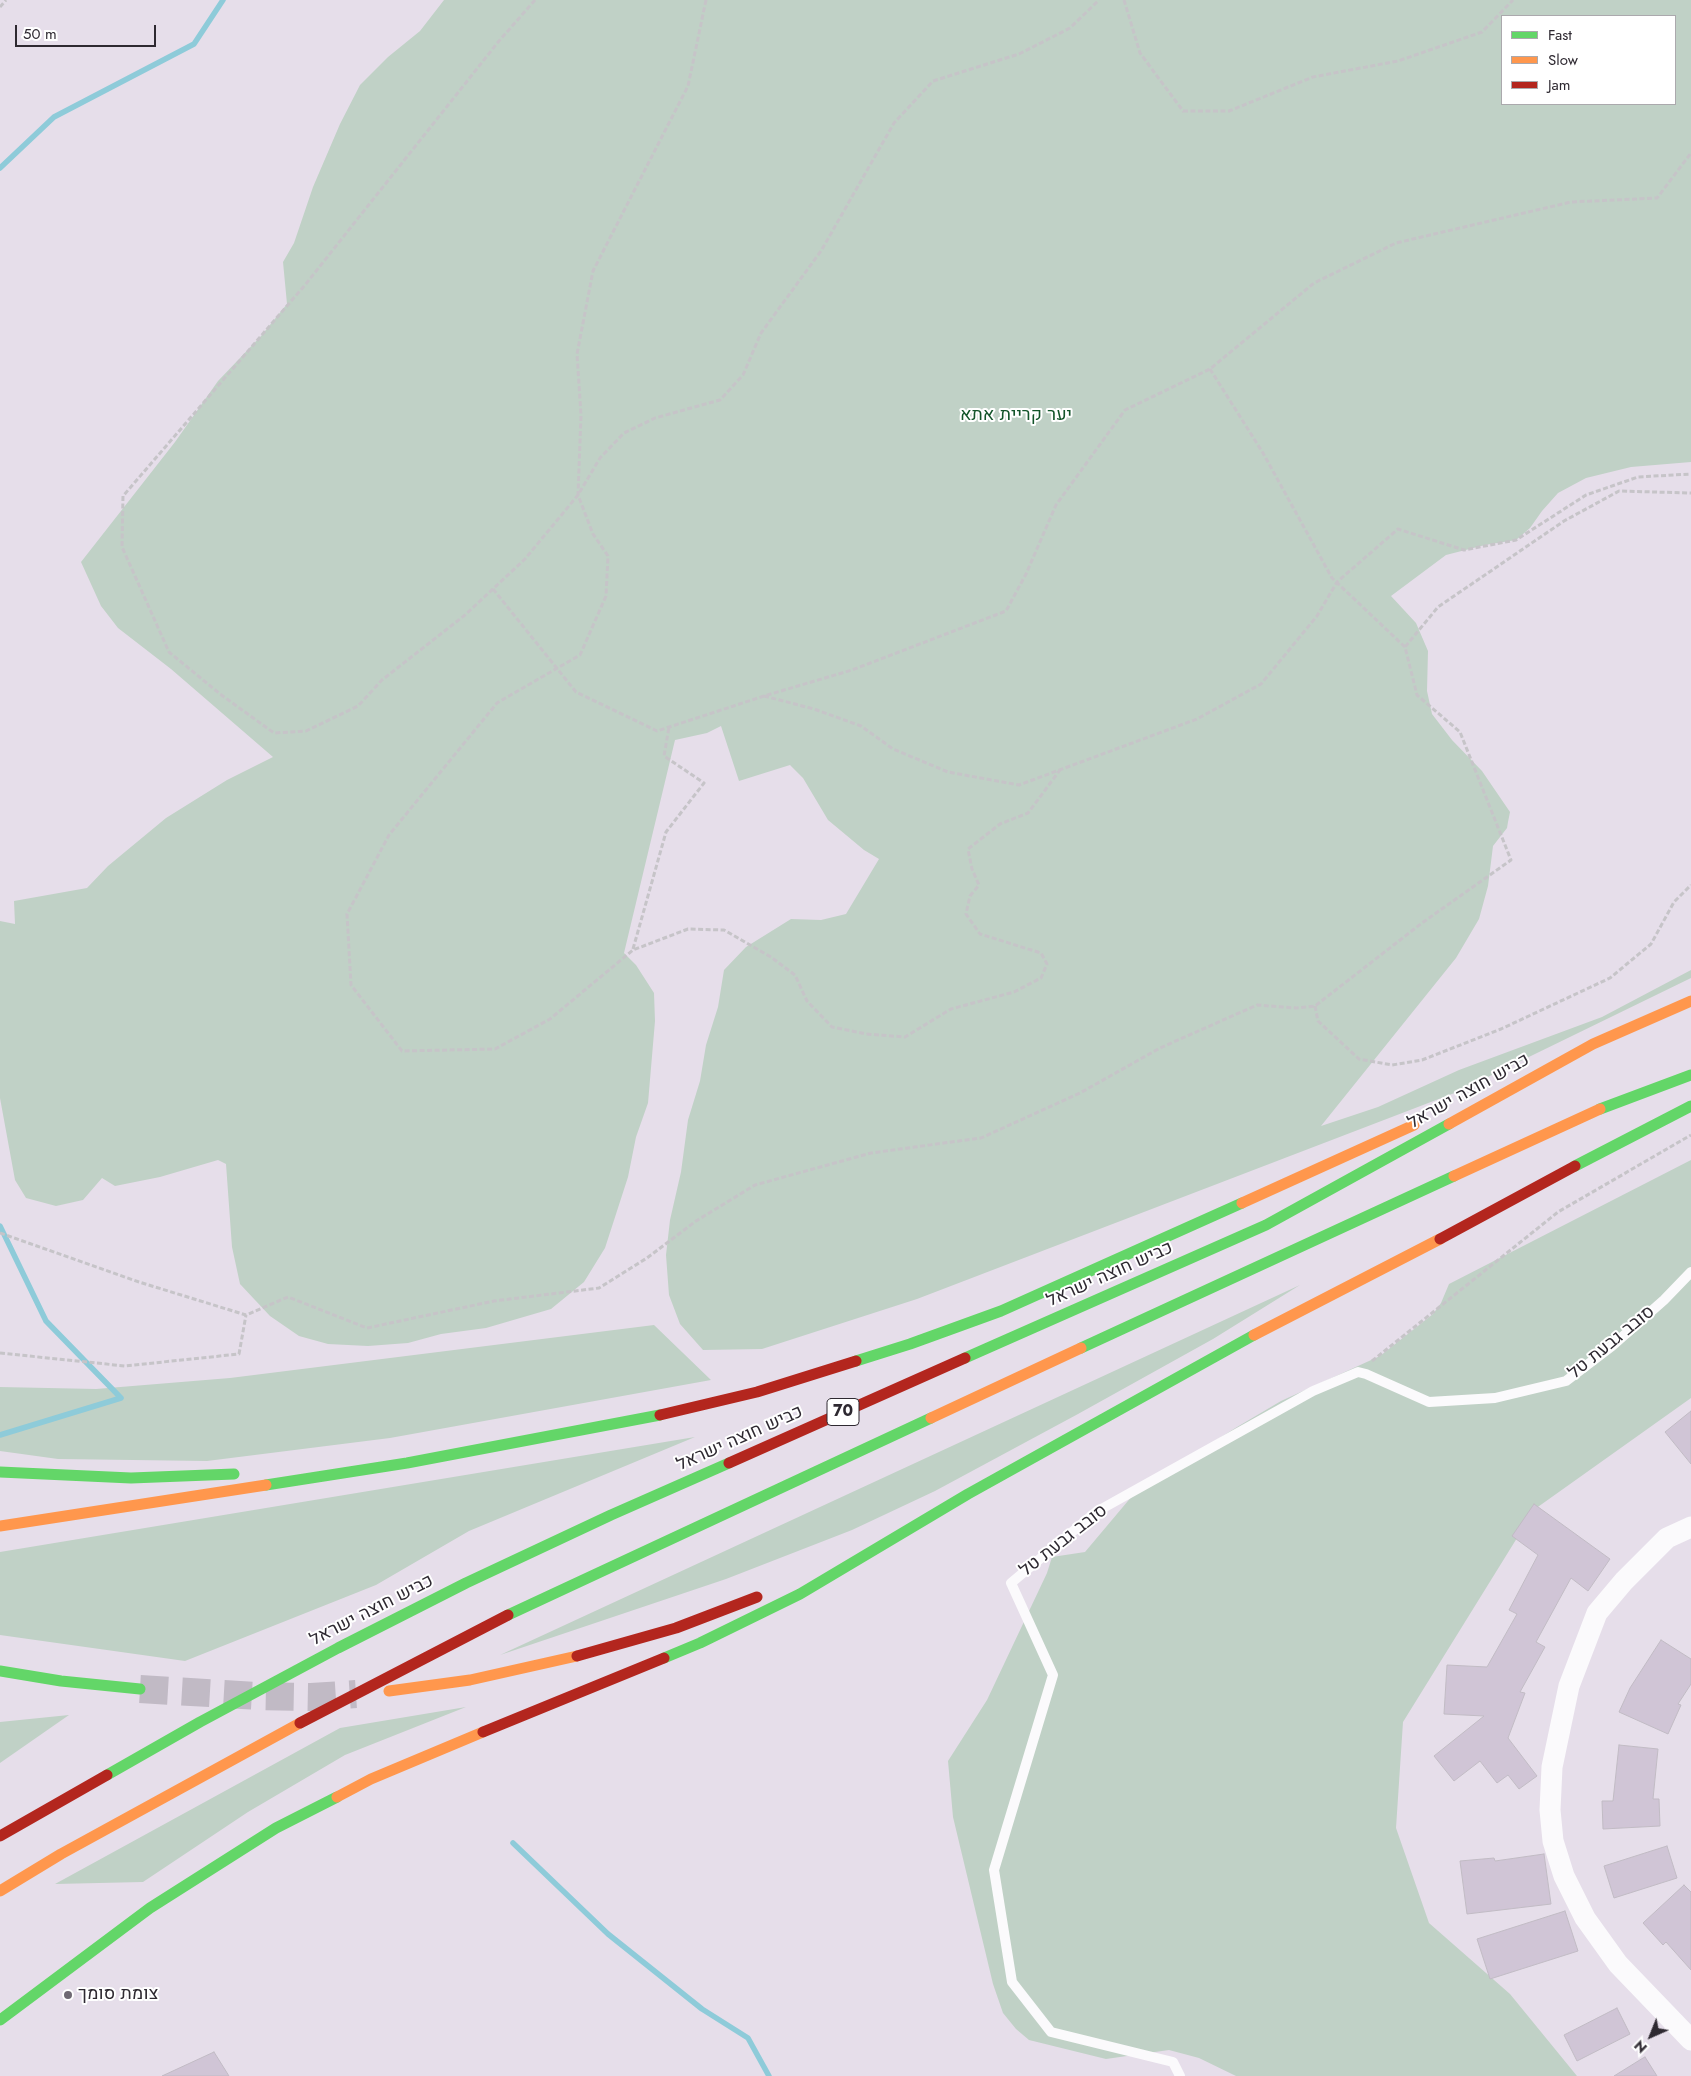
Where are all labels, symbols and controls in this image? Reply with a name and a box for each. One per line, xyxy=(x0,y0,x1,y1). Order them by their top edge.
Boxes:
scale bar xyxy=(18,15,159,47)
legend xyxy=(1501,15,1676,105)
text: 50 m xyxy=(23,23,57,45)
text: Fast xyxy=(1548,24,1572,46)
text: Slow xyxy=(1548,49,1578,71)
text: Jam xyxy=(1548,74,1571,96)
park label: יער קריית אתא xyxy=(960,405,1072,427)
street label: כביש חוצה ישראל xyxy=(1404,1050,1534,1134)
street label: כביש חוצה ישראל xyxy=(1044,1238,1176,1312)
street label: סובב גבעת טל xyxy=(1564,1302,1660,1384)
road number: 70 xyxy=(827,1398,859,1425)
street label: כביש חוצה ישראל xyxy=(674,1402,806,1476)
street label: סובב גבעת טל xyxy=(1016,1500,1112,1582)
street label: כביש חוצה ישראל xyxy=(307,1571,437,1651)
place label: צומת סומך xyxy=(78,1984,158,2006)
marker: צומת סומך xyxy=(62,1989,74,2001)
north arrow xyxy=(1626,2011,1676,2061)
text: N xyxy=(1630,2036,1652,2058)

